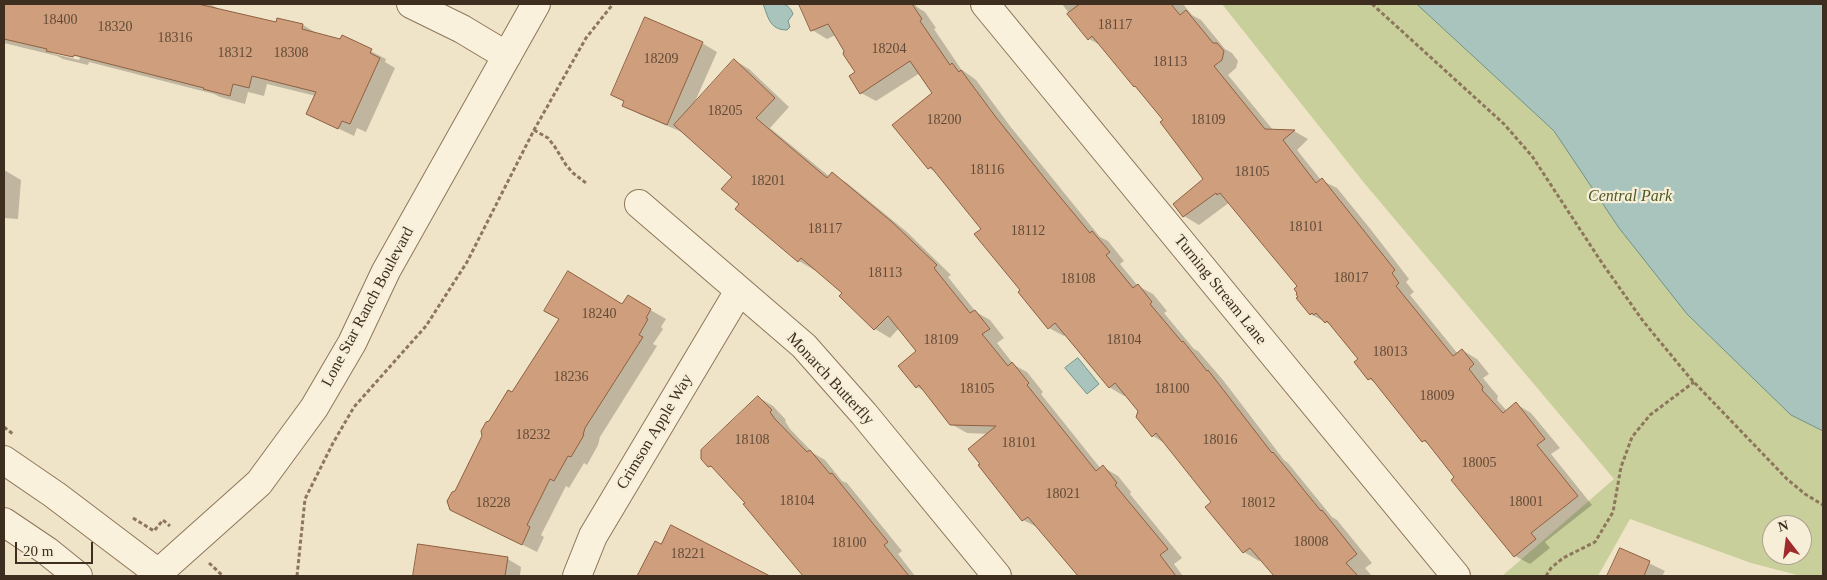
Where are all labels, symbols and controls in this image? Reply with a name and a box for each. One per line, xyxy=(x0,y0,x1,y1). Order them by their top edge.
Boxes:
house number: 18400 xyxy=(42,12,78,28)
house number: 18117 xyxy=(1098,17,1132,33)
house number: 18320 xyxy=(98,19,132,35)
house number: 18316 xyxy=(158,30,192,46)
house number: 18204 xyxy=(872,41,906,57)
house number: 18312 xyxy=(218,45,252,61)
house number: 18308 xyxy=(274,45,308,61)
house number: 18209 xyxy=(644,51,678,67)
house number: 18113 xyxy=(1153,54,1187,70)
house number: 18205 xyxy=(708,103,742,119)
house number: 18200 xyxy=(926,112,962,128)
house number: 18109 xyxy=(1190,112,1226,128)
house number: 18116 xyxy=(970,162,1004,178)
house number: 18105 xyxy=(1234,164,1270,180)
house number: 18201 xyxy=(750,173,786,189)
park label: Central Park xyxy=(1588,187,1672,207)
house number: 18101 xyxy=(1288,219,1324,235)
house number: 18117 xyxy=(808,221,842,237)
house number: 18112 xyxy=(1011,223,1045,239)
street label: Lone Star Ranch Boulevard xyxy=(318,224,418,390)
street label: Turning Stream Lane xyxy=(1170,231,1270,349)
house number: 18113 xyxy=(868,265,902,281)
house number: 18017 xyxy=(1334,270,1368,286)
house number: 18108 xyxy=(1060,271,1096,287)
house number: 18240 xyxy=(582,306,616,322)
street label: Monarch Butterfly xyxy=(782,329,878,429)
house number: 18109 xyxy=(924,332,958,348)
house number: 18104 xyxy=(1106,332,1142,348)
house number: 18013 xyxy=(1372,344,1408,360)
house number: 18236 xyxy=(554,369,588,385)
street label: Crimson Apple Way xyxy=(613,371,697,493)
house number: 18105 xyxy=(960,381,994,397)
house number: 18100 xyxy=(1154,381,1190,397)
house number: 18009 xyxy=(1420,388,1454,404)
house number: 18232 xyxy=(516,427,550,443)
house number: 18108 xyxy=(734,432,770,448)
house number: 18016 xyxy=(1202,432,1238,448)
house number: 18101 xyxy=(1002,435,1036,451)
house number: 18005 xyxy=(1462,455,1496,471)
house number: 18021 xyxy=(1046,486,1080,502)
house number: 18104 xyxy=(780,493,814,509)
house number: 18001 xyxy=(1508,494,1544,510)
house number: 18228 xyxy=(476,495,510,511)
house number: 18012 xyxy=(1240,495,1276,511)
north arrow xyxy=(1762,515,1812,565)
text: N xyxy=(1776,517,1790,535)
scale bar xyxy=(18,532,95,564)
house number: 18008 xyxy=(1294,534,1328,550)
house number: 18100 xyxy=(832,535,866,551)
text: 20 m xyxy=(23,543,53,559)
house number: 18221 xyxy=(670,546,706,562)

